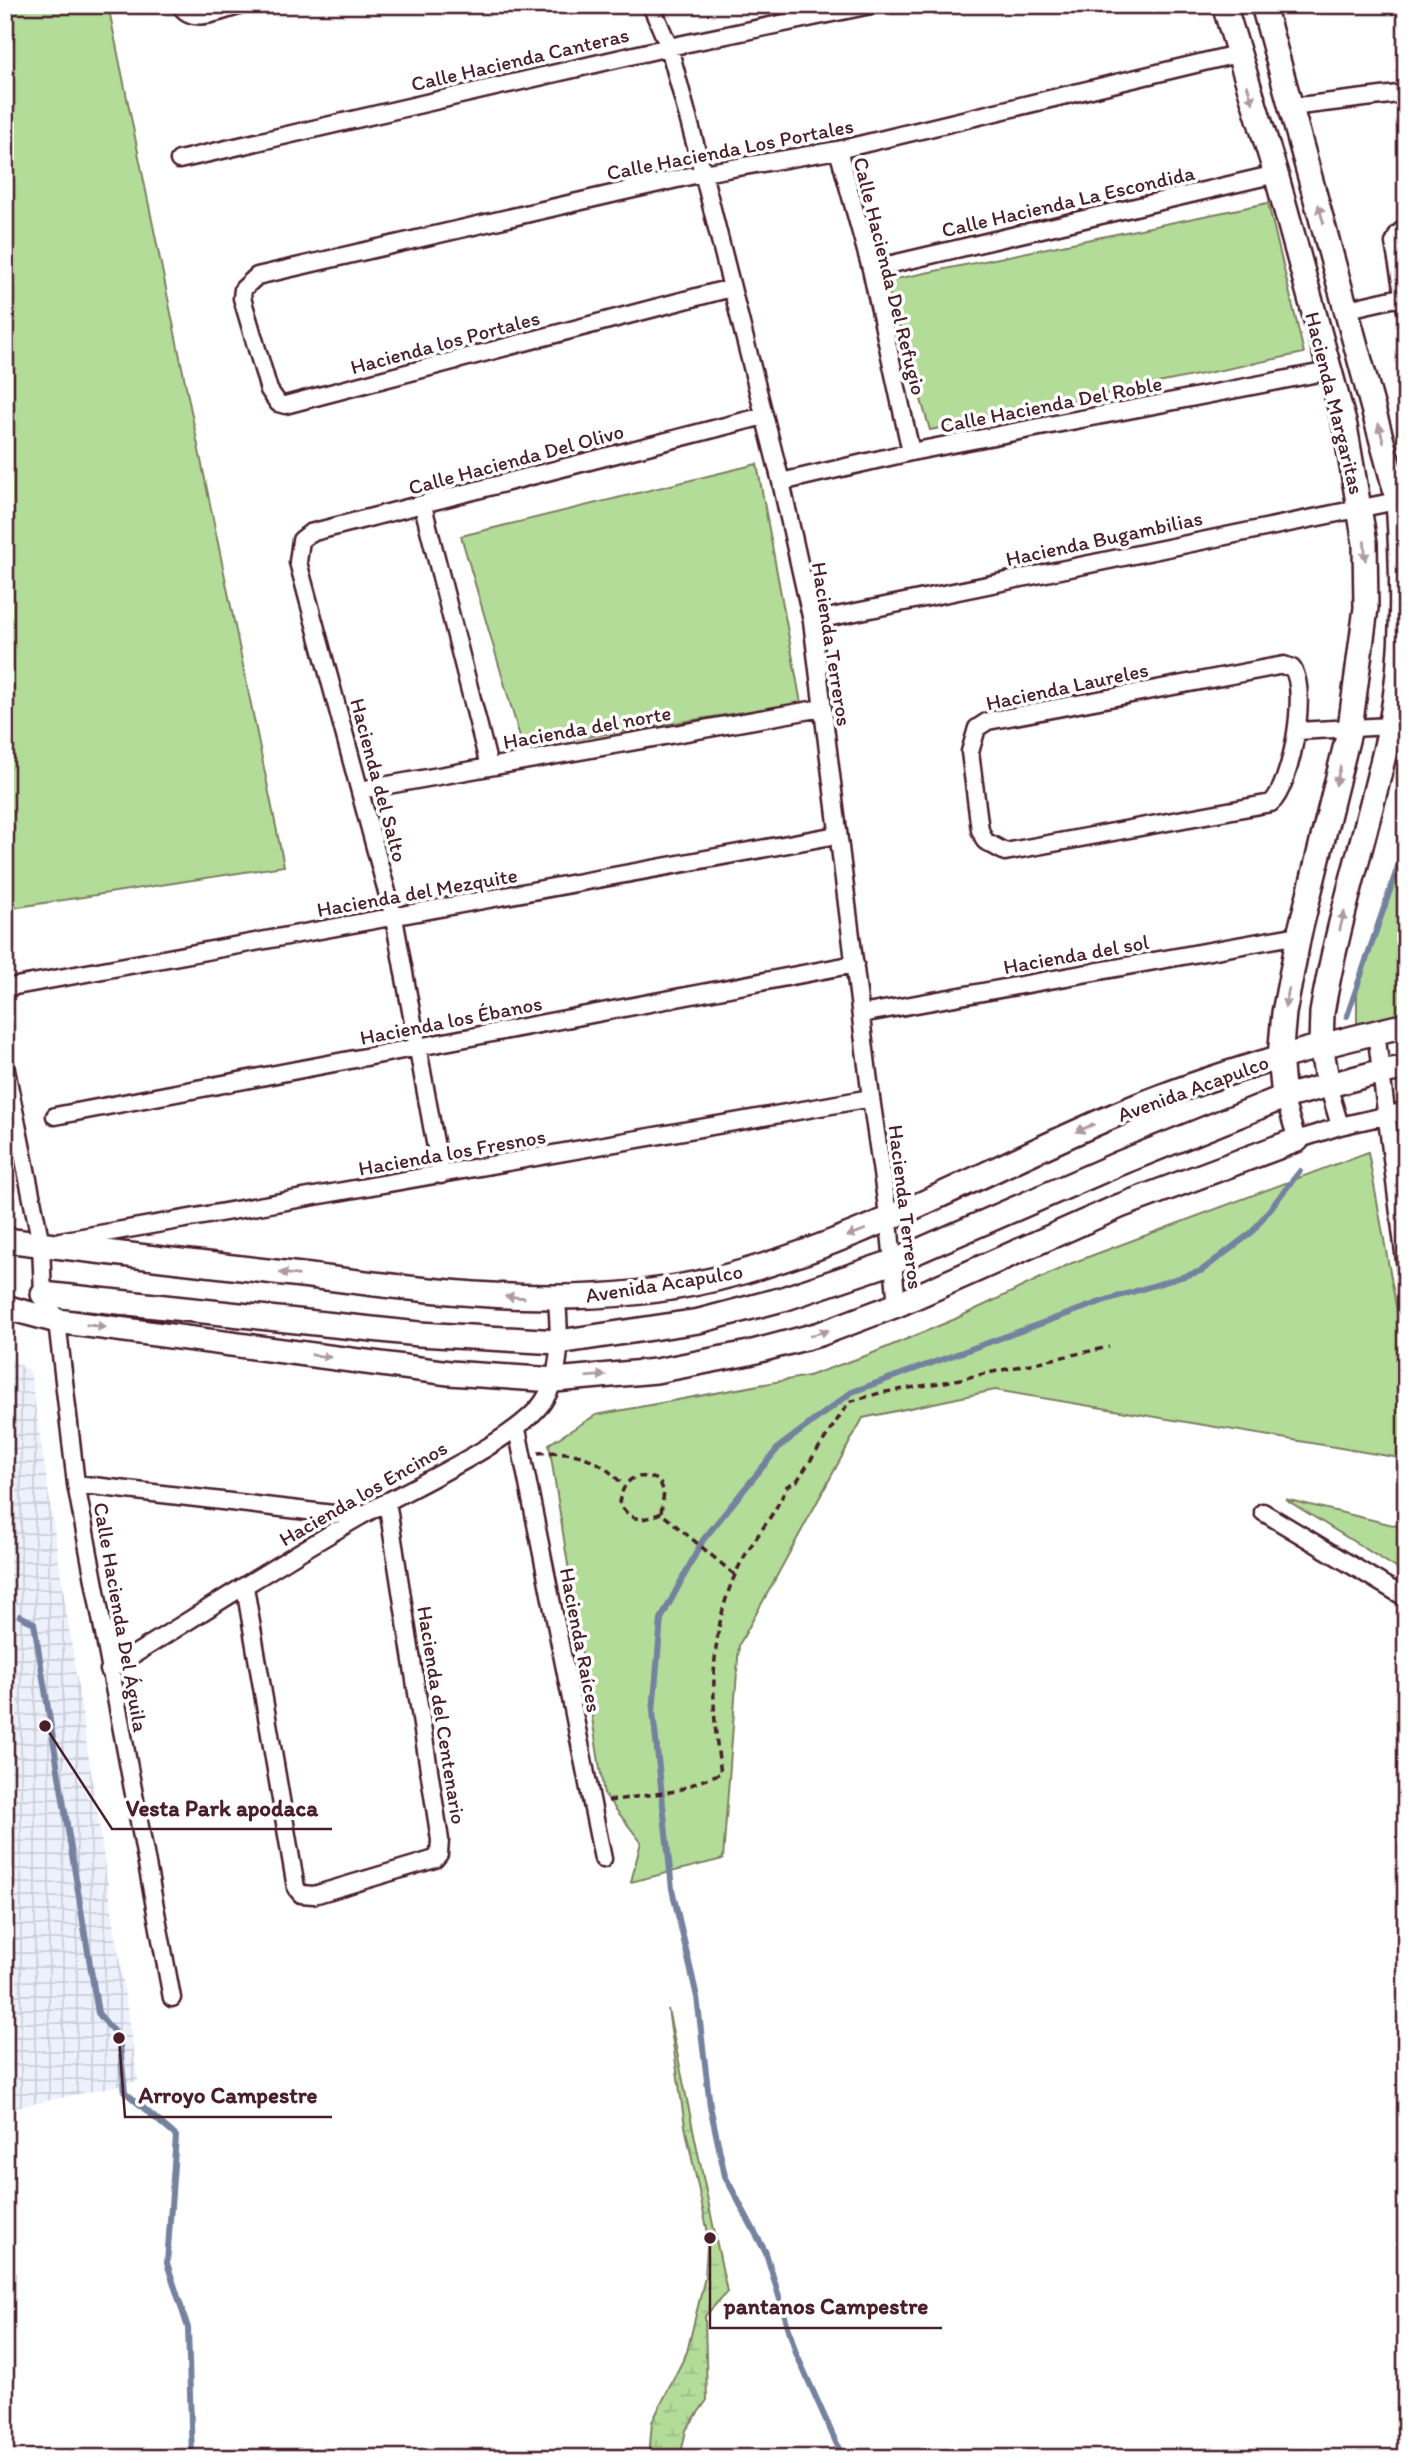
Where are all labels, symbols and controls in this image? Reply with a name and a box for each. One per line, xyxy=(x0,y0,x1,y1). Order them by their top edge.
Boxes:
street label: Calle Hacienda Canteras xyxy=(409,22,631,96)
one-way arrow xyxy=(1245,84,1256,105)
street label: Calle Hacienda Los Portales xyxy=(604,113,856,185)
street label: Calle Hacienda Del Refugio xyxy=(848,154,932,398)
street label: Calle Hacienda La Escondida xyxy=(939,160,1197,242)
one-way arrow xyxy=(1315,202,1326,224)
street label: Hacienda los Portales xyxy=(348,305,542,379)
street label: Hacienda Margaritas xyxy=(1300,309,1370,497)
street label: Calle Hacienda Del Roble xyxy=(938,370,1164,438)
street label: Calle Hacienda Del Olivo xyxy=(406,418,626,500)
one-way arrow xyxy=(1375,422,1385,443)
street label: Hacienda Bugambilias xyxy=(1003,505,1205,571)
one-way arrow xyxy=(1360,541,1371,563)
street label: Hacienda Terreros xyxy=(807,560,857,728)
street label: Hacienda Laureles xyxy=(983,657,1151,715)
street label: Hacienda del Salto xyxy=(345,695,413,865)
street label: Hacienda del norte xyxy=(501,700,673,754)
one-way arrow xyxy=(1333,766,1344,788)
street label: Hacienda del Mezquite xyxy=(315,862,519,922)
one-way arrow xyxy=(1337,910,1348,932)
street label: Hacienda del sol xyxy=(1001,929,1151,979)
one-way arrow xyxy=(1281,987,1292,1009)
street label: Hacienda los Ébanos xyxy=(358,990,544,1050)
street label: Avenida Acapulco xyxy=(1114,1049,1272,1127)
street label: Hacienda los Fresnos xyxy=(356,1123,548,1181)
street label: Hacienda Terreros xyxy=(883,1123,929,1291)
one-way arrow xyxy=(1074,1123,1095,1134)
one-way arrow xyxy=(845,1228,866,1239)
street label: Avenida Acapulco xyxy=(584,1258,744,1308)
one-way arrow xyxy=(277,1268,299,1279)
one-way arrow xyxy=(504,1291,526,1302)
one-way arrow xyxy=(85,1320,107,1331)
one-way arrow xyxy=(809,1328,830,1338)
one-way arrow xyxy=(311,1351,333,1362)
one-way arrow xyxy=(586,1370,608,1381)
street label: Hacienda los Encinos xyxy=(275,1435,451,1551)
street label: Calle Hacienda Del Águila xyxy=(88,1500,154,1734)
street label: Hacienda Raíces xyxy=(555,1566,607,1714)
street label: Hacienda del Centenario xyxy=(412,1604,472,1826)
callout: Vesta Park apodaca xyxy=(112,1785,332,1829)
text: Vesta Park apodaca xyxy=(126,1794,319,1822)
callout: Arroyo Campestre xyxy=(125,2073,332,2117)
text: Arroyo Campestre xyxy=(137,2081,318,2109)
callout: pantanos Campestre xyxy=(710,2284,942,2328)
text: pantanos Campestre xyxy=(723,2292,928,2320)

